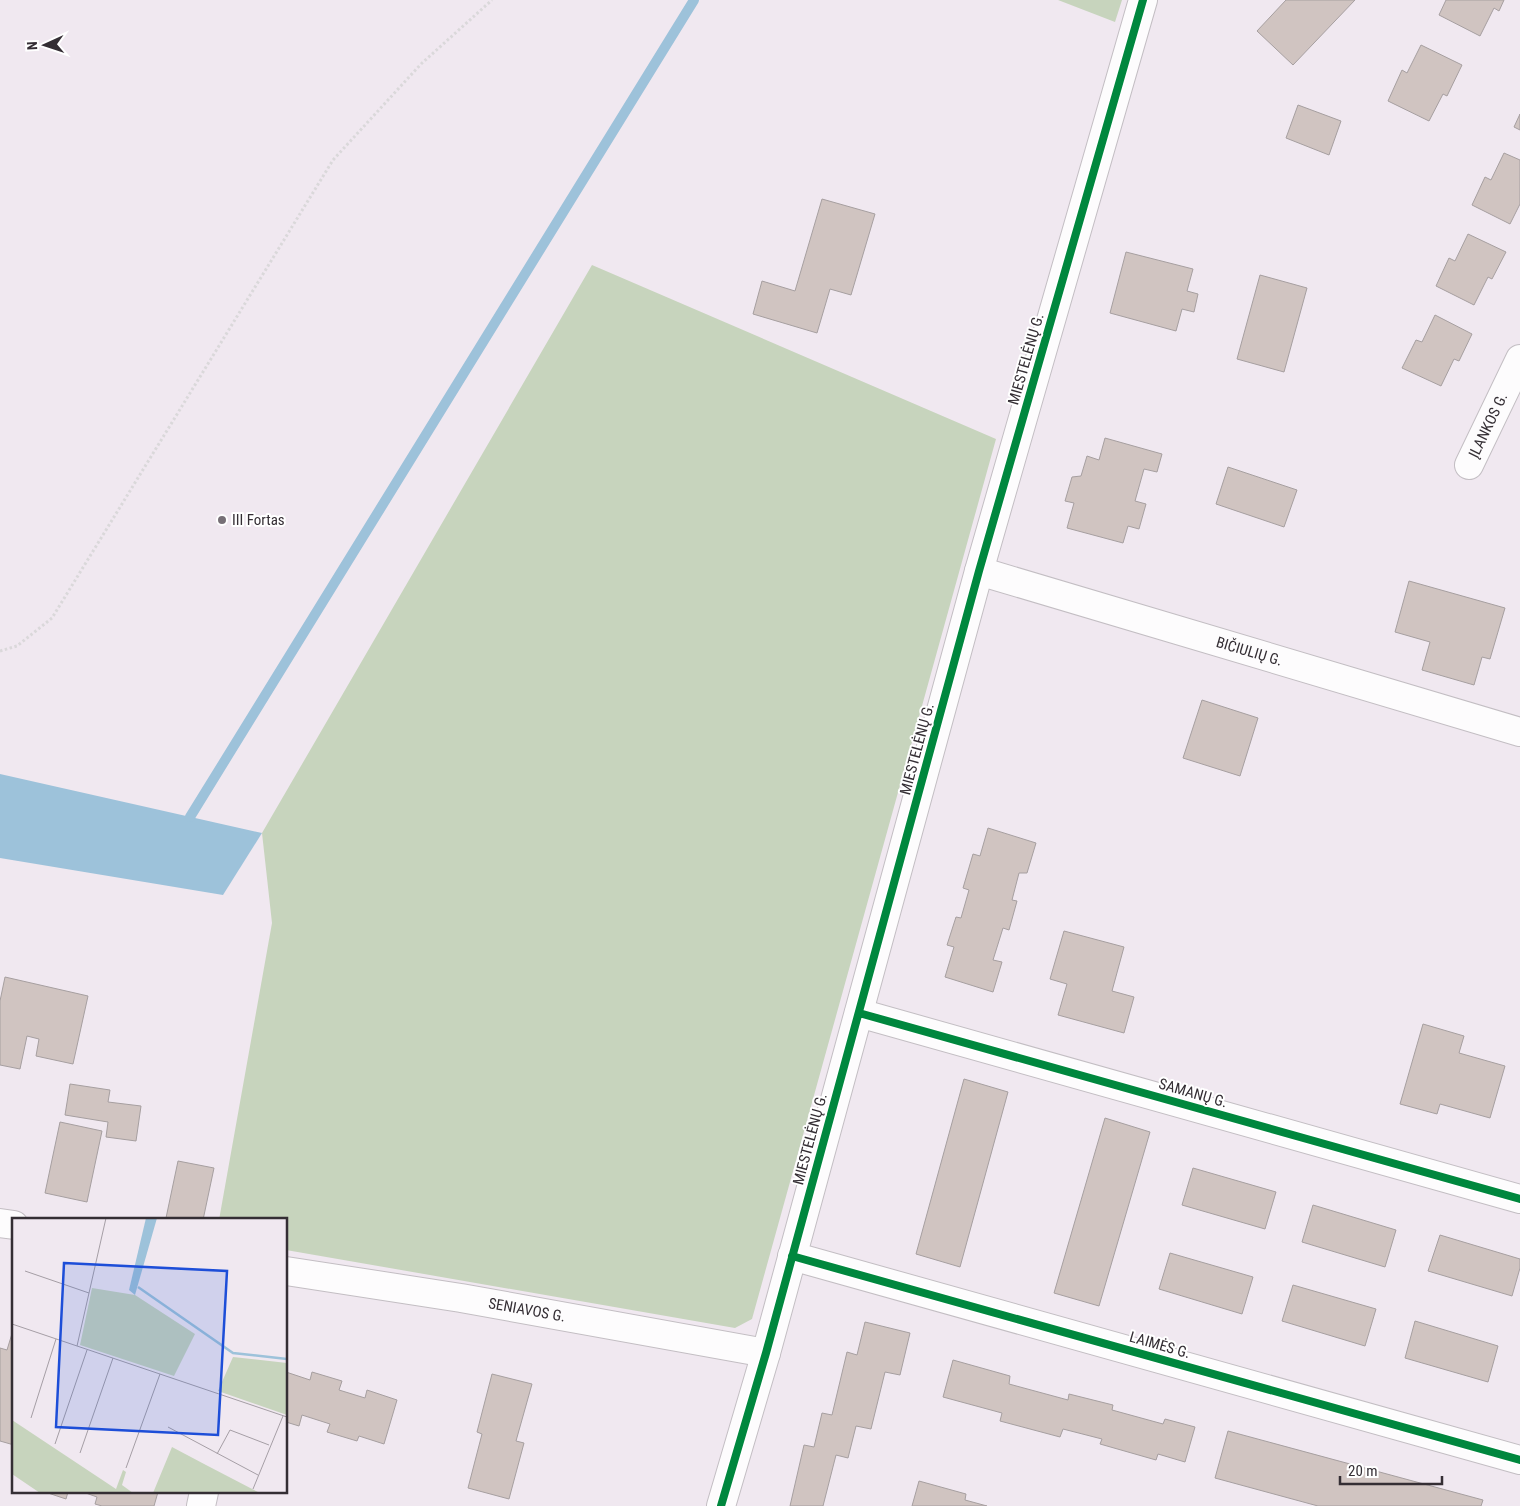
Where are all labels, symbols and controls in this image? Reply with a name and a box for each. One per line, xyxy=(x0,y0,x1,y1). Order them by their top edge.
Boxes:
north arrow xyxy=(20,20,70,70)
text: N xyxy=(24,41,40,50)
street label: MIESTELĖNŲ G. xyxy=(1004,311,1048,407)
street label: ĮLANKOS G. xyxy=(1465,390,1511,461)
place label: III Fortas xyxy=(232,511,285,529)
marker: III Fortas xyxy=(216,514,228,526)
street label: BIČIULIŲ G. xyxy=(1214,633,1285,670)
street label: MIESTELĖNŲ G. xyxy=(896,701,938,797)
street label: SAMANŲ G. xyxy=(1157,1075,1229,1111)
street label: MIESTELĖNŲ G. xyxy=(789,1091,831,1187)
inset map xyxy=(12,1218,288,1494)
street label: SENIAVOS G. xyxy=(487,1294,567,1326)
street label: LAIMĖS G. xyxy=(1127,1328,1193,1362)
scale bar xyxy=(1340,1454,1442,1486)
text: 20 m xyxy=(1348,1462,1378,1480)

